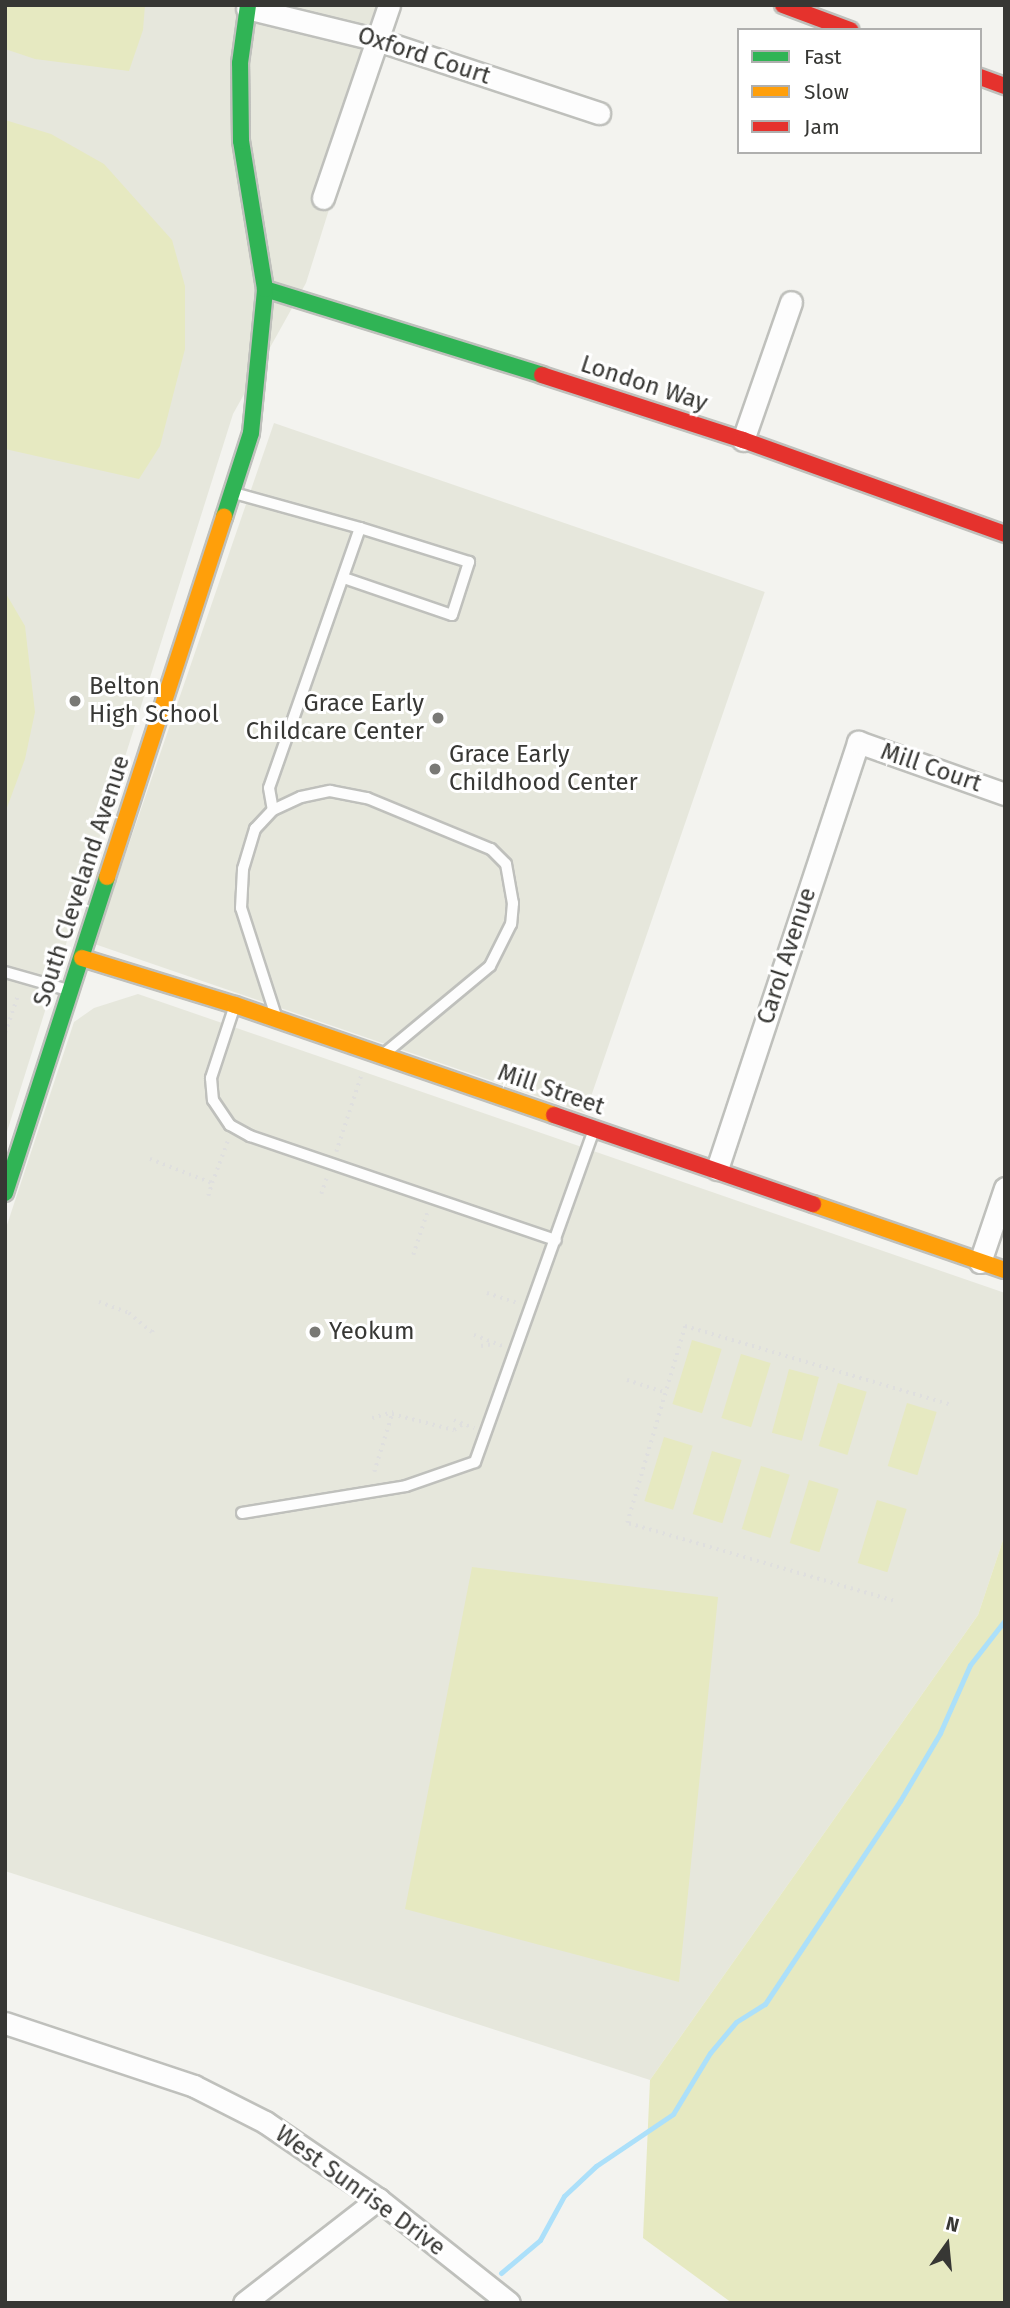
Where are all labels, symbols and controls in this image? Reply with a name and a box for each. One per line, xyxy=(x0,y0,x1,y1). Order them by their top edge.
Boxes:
street label: Oxford Court xyxy=(354,21,494,91)
legend xyxy=(737,28,982,154)
text: Fast xyxy=(804,44,842,70)
text: Slow xyxy=(804,79,849,105)
text: Jam xyxy=(804,114,840,140)
street label: London Way xyxy=(577,350,711,418)
place label: Belton High School xyxy=(89,673,219,729)
place label: Grace Early Childcare Center xyxy=(246,690,424,746)
marker: Belton High School xyxy=(67,693,83,709)
marker: Grace Early Childcare Center xyxy=(430,710,446,726)
street label: Mill Court xyxy=(877,737,985,799)
place label: Grace Early Childhood Center xyxy=(449,741,638,797)
street label: South Cleveland Avenue xyxy=(28,752,136,1010)
marker: Grace Early Childhood Center xyxy=(427,761,443,777)
street label: Carol Avenue xyxy=(751,884,823,1028)
street label: Mill Street xyxy=(494,1058,608,1122)
place label: Yeokum xyxy=(329,1318,415,1346)
marker: Yeokum xyxy=(307,1324,323,1340)
street label: West Sunrise Drive xyxy=(269,2120,451,2262)
north arrow xyxy=(912,2210,982,2280)
text: N xyxy=(943,2211,962,2237)

